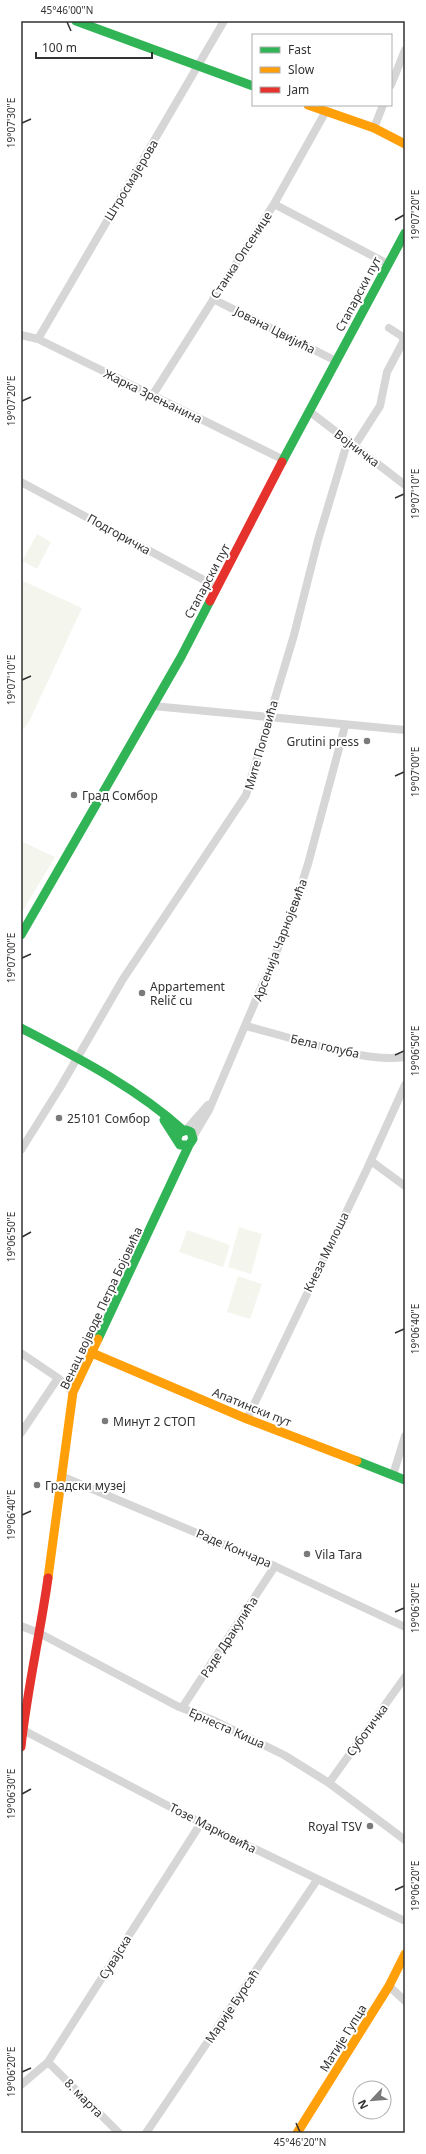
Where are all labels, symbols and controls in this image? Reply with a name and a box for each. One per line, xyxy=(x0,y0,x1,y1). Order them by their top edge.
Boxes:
text: 45°46'00"N xyxy=(41,3,93,17)
scale bar xyxy=(36,34,152,60)
legend xyxy=(252,34,392,106)
text: 100 m xyxy=(42,39,77,56)
text: Fast xyxy=(288,41,312,58)
text: Slow xyxy=(288,61,315,78)
text: Jam xyxy=(287,81,309,98)
text: 19°07'30"E xyxy=(4,98,18,148)
street label: Штросмајерова xyxy=(100,136,162,224)
text: 19°07'20"E xyxy=(408,190,422,240)
street label: Станка Опсенице xyxy=(206,208,276,302)
street label: Стапарски пут xyxy=(331,253,385,335)
street label: Јована Цвијића xyxy=(231,302,318,358)
street label: Жарка Зрењанина xyxy=(101,365,205,427)
text: 19°07'20"E xyxy=(4,376,18,426)
street label: Војничка xyxy=(331,425,383,471)
text: 19°07'10"E xyxy=(408,469,422,519)
street label: Подгоричка xyxy=(84,510,154,558)
street label: Стапарски пут xyxy=(180,540,234,622)
text: 19°07'10"E xyxy=(4,655,18,705)
street label: Мите Поповића xyxy=(240,698,282,792)
place label: Grutini press xyxy=(286,733,359,750)
marker: Grutini press xyxy=(362,736,372,746)
text: 19°07'00"E xyxy=(408,747,422,797)
place label: Град Сомбор xyxy=(82,787,158,804)
marker: Град Сомбор xyxy=(69,790,79,800)
street label: Арсенија Чарнојевића xyxy=(249,876,311,1004)
text: 19°07'00"E xyxy=(4,933,18,983)
place label: Appartement Relič cu xyxy=(150,978,226,1009)
marker: Appartement Relič cu xyxy=(137,988,147,998)
text: 19°06'50"E xyxy=(408,1026,422,1076)
street label: Бела голуба xyxy=(289,1030,361,1062)
place label: 25101 Сомбор xyxy=(67,1110,150,1127)
marker: 25101 Сомбор xyxy=(54,1113,64,1123)
street label: Кнеза Милоша xyxy=(299,1209,353,1295)
text: 19°06'50"E xyxy=(4,1212,18,1262)
street label: Венац војводе Петра Бојовића xyxy=(56,1224,146,1392)
text: 19°06'40"E xyxy=(408,1304,422,1354)
street label: Апатински пут xyxy=(210,1383,294,1431)
place label: Минут 2 СТОП xyxy=(113,1413,196,1430)
marker: Минут 2 СТОП xyxy=(100,1416,110,1426)
place label: Градски музеј xyxy=(45,1477,126,1494)
marker: Градски музеј xyxy=(32,1480,42,1490)
text: 19°06'40"E xyxy=(4,1490,18,1540)
street label: Раде Кончара xyxy=(194,1525,274,1571)
place label: Vila Tara xyxy=(315,1546,362,1563)
marker: Vila Tara xyxy=(302,1549,312,1559)
text: 19°06'30"E xyxy=(408,1583,422,1633)
street label: Раде Дракулића xyxy=(196,1593,262,1681)
street label: Суботичка xyxy=(342,1700,392,1760)
street label: Ернеста Киша xyxy=(186,1704,268,1752)
text: 19°06'30"E xyxy=(4,1769,18,1819)
street label: Тозе Марковића xyxy=(167,1799,259,1857)
place label: Royal TSV xyxy=(308,1818,363,1835)
marker: Royal TSV xyxy=(365,1821,375,1831)
text: 19°06'20"E xyxy=(408,1861,422,1911)
street label: Сувајска xyxy=(95,1932,135,1982)
street label: Марије Бурсаћ xyxy=(201,1966,263,2046)
street label: Матије Гупца xyxy=(316,2001,370,2075)
text: 19°06'20"E xyxy=(4,2047,18,2097)
street label: 8. марта xyxy=(61,2075,107,2121)
north arrow xyxy=(352,2080,392,2120)
text: N xyxy=(354,2097,371,2112)
text: 45°46'20"N xyxy=(274,2135,326,2149)

